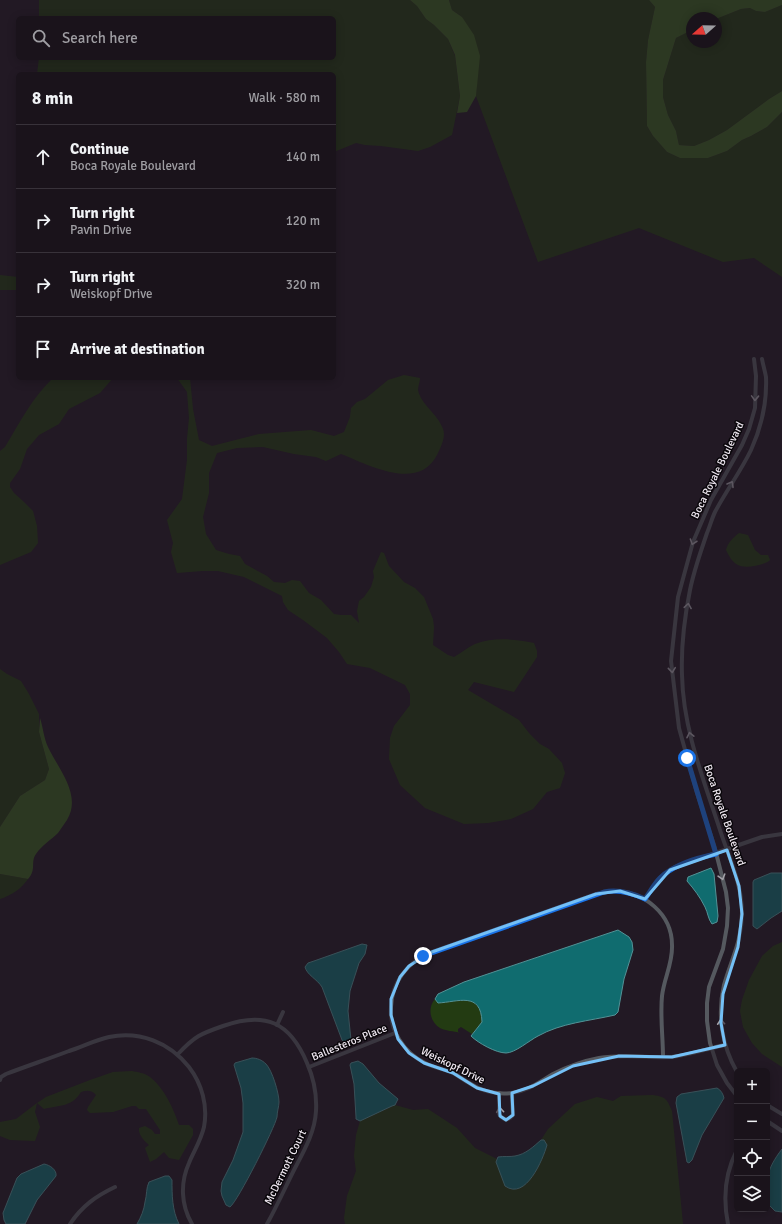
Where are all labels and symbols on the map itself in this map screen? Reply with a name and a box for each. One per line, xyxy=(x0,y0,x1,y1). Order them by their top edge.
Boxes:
north arrow xyxy=(686,12,722,48)
one-way arrow xyxy=(751,395,760,401)
street label: Boca Royale Boulevard xyxy=(688,419,747,521)
one-way arrow xyxy=(727,481,734,488)
one-way arrow xyxy=(690,539,698,546)
one-way arrow xyxy=(683,603,692,609)
one-way arrow xyxy=(667,667,676,673)
one-way arrow xyxy=(687,732,695,738)
route start xyxy=(678,749,696,767)
street label: Boca Royale Boulevard xyxy=(701,763,748,868)
one-way arrow xyxy=(717,873,726,880)
route end xyxy=(414,947,432,965)
one-way arrow xyxy=(717,1019,726,1025)
street label: Ballesteros Place xyxy=(309,1021,389,1064)
street label: Weiskopf Drive xyxy=(419,1044,487,1087)
one-way arrow xyxy=(495,1107,504,1113)
street label: McDermott Court xyxy=(262,1128,309,1207)

